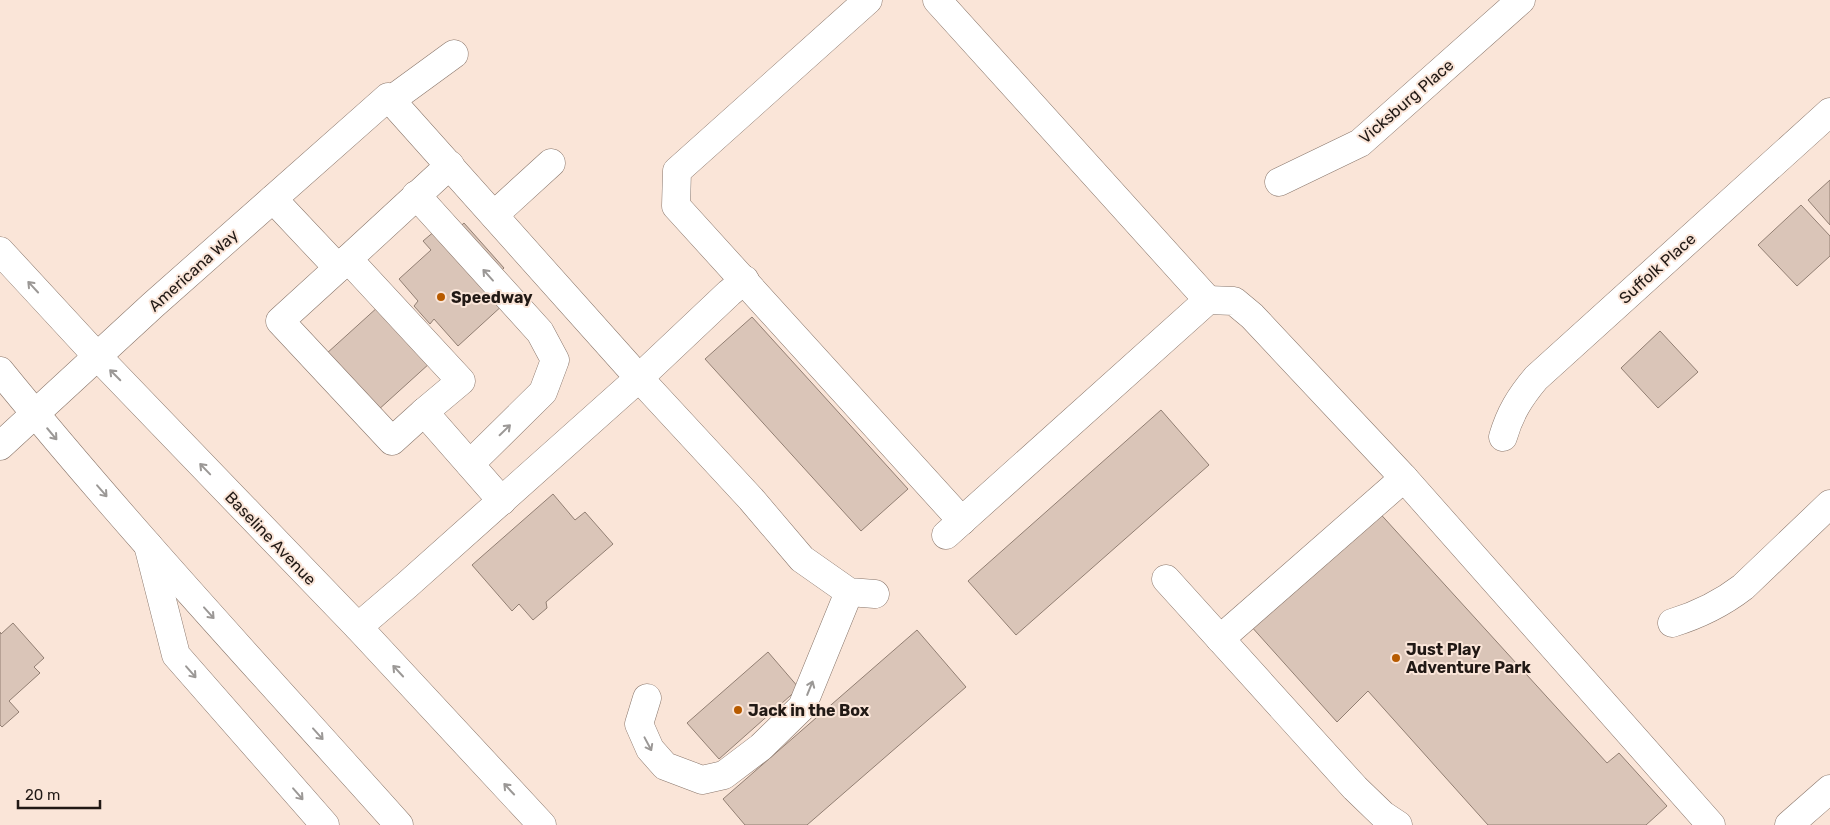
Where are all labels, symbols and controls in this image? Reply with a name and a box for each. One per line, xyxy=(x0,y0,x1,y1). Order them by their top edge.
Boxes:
street label: Vicksburg Place xyxy=(1355,55,1457,147)
street label: Americana Way xyxy=(145,225,242,315)
street label: Suffolk Place xyxy=(1615,229,1700,308)
one-way arrow xyxy=(482,268,494,281)
one-way arrow xyxy=(27,280,39,293)
place label: Speedway xyxy=(451,288,533,307)
marker: Speedway xyxy=(435,291,447,303)
one-way arrow xyxy=(109,369,122,381)
one-way arrow xyxy=(498,424,511,436)
one-way arrow xyxy=(47,427,58,440)
one-way arrow xyxy=(199,462,211,475)
one-way arrow xyxy=(96,485,107,498)
street label: Baseline Avenue xyxy=(221,488,320,589)
one-way arrow xyxy=(203,607,215,620)
place label: Just Play Adventure Park xyxy=(1406,640,1532,677)
marker: Just Play Adventure Park xyxy=(1390,652,1402,664)
one-way arrow xyxy=(392,664,404,677)
one-way arrow xyxy=(185,665,197,678)
one-way arrow xyxy=(806,681,816,696)
place label: Jack in the Box xyxy=(748,701,870,720)
marker: Jack in the Box xyxy=(732,704,744,716)
one-way arrow xyxy=(312,728,323,741)
one-way arrow xyxy=(644,736,654,750)
scale bar xyxy=(18,778,100,810)
one-way arrow xyxy=(503,783,515,796)
text: 20 m xyxy=(25,786,60,804)
one-way arrow xyxy=(292,788,304,801)

